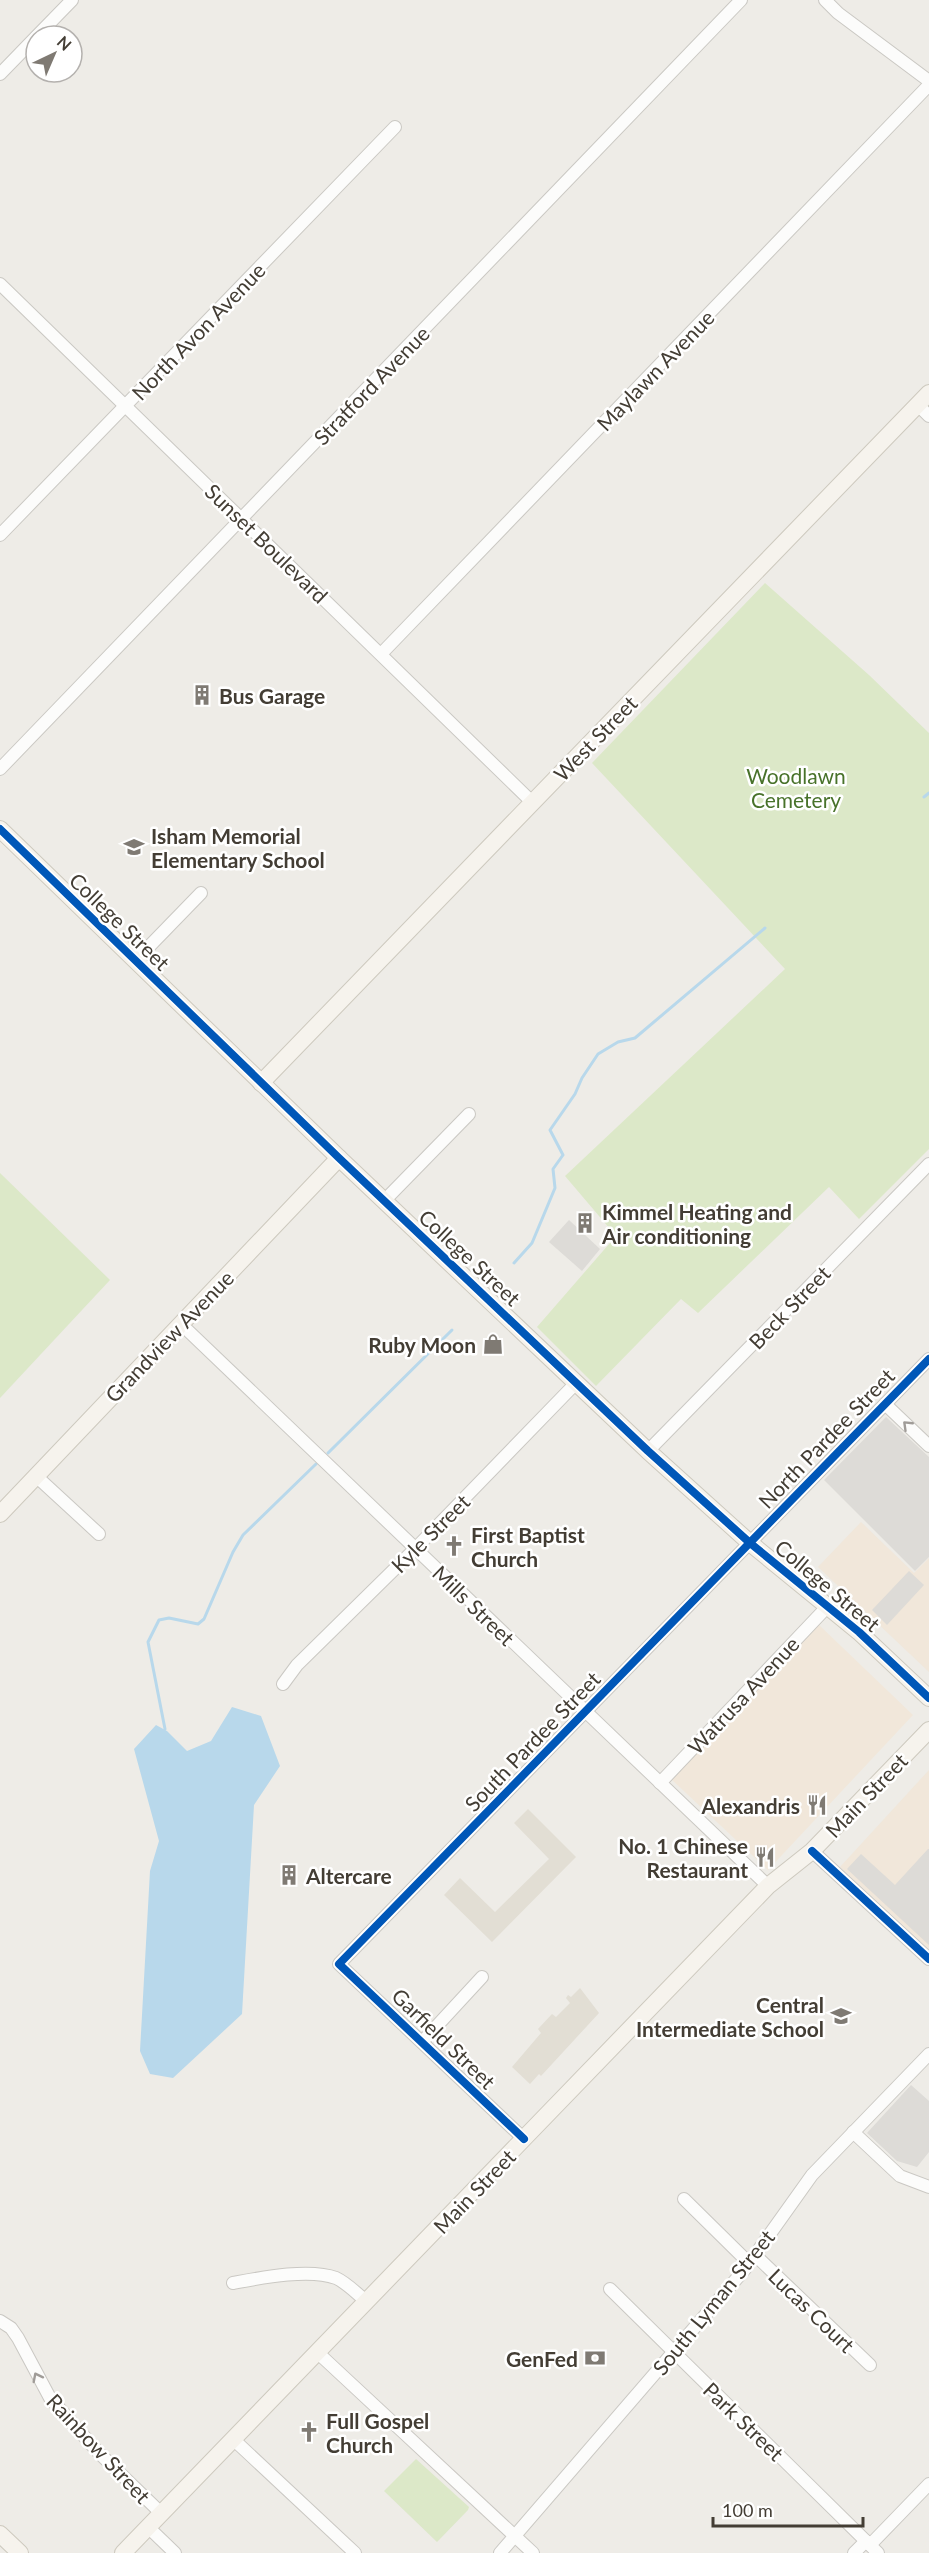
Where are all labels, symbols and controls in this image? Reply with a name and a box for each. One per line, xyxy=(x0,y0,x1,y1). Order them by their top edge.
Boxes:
north arrow xyxy=(24,24,84,84)
text: N xyxy=(54,32,76,54)
street label: North Avon Avenue xyxy=(126,257,270,405)
street label: Maylawn Avenue xyxy=(591,305,719,435)
street label: Stratford Avenue xyxy=(308,320,434,450)
street label: Sunset Boulevard xyxy=(201,478,333,608)
building icon: Bus Garage xyxy=(190,683,214,707)
place label: Bus Garage xyxy=(219,683,325,708)
street label: West Street xyxy=(548,690,642,786)
park label: Woodlawn Cemetery xyxy=(746,763,846,812)
place label: Isham Memorial Elementary School xyxy=(151,823,325,872)
school or university icon: Isham Memorial Elementary School xyxy=(122,835,146,859)
street label: College Street xyxy=(65,867,176,975)
place label: Kimmel Heating and Air conditioning xyxy=(601,1199,792,1248)
street label: College Street xyxy=(414,1204,526,1311)
building icon: Kimmel Heating and Air conditioning xyxy=(573,1211,597,1235)
street label: Beck Street xyxy=(743,1260,835,1354)
street label: Grandview Avenue xyxy=(100,1265,238,1407)
place label: Ruby Moon xyxy=(368,1332,476,1357)
shop icon: Ruby Moon xyxy=(481,1332,505,1356)
street label: North Pardee Street xyxy=(753,1363,899,1513)
one-way arrow xyxy=(904,1421,914,1432)
street label: Kyle Street xyxy=(386,1488,475,1577)
place label: First Baptist Church xyxy=(471,1522,585,1571)
church icon: First Baptist Church xyxy=(442,1534,466,1558)
street label: College Street xyxy=(770,1534,886,1636)
street label: Mills Street xyxy=(428,1560,520,1650)
street label: Watrusa Avenue xyxy=(682,1631,804,1759)
street label: South Pardee Street xyxy=(459,1666,605,1816)
street label: Main Street xyxy=(820,1747,912,1842)
place label: Alexandris xyxy=(700,1793,800,1818)
restaurant icon: Alexandris xyxy=(805,1793,829,1817)
place label: No. 1 Chinese Restaurant xyxy=(618,1833,748,1882)
restaurant icon: No. 1 Chinese Restaurant xyxy=(753,1845,777,1869)
building icon: Altercare xyxy=(277,1863,301,1887)
place label: Altercare xyxy=(305,1863,392,1888)
street label: Garfield Street xyxy=(387,1983,501,2094)
place label: Central Intermediate School xyxy=(636,1992,824,2041)
school or university icon: Central Intermediate School xyxy=(829,2004,853,2028)
street label: Main Street xyxy=(428,2143,520,2238)
street label: South Lyman Street xyxy=(647,2224,779,2380)
street label: Lucas Court xyxy=(764,2263,860,2357)
place label: GenFed xyxy=(506,2346,578,2371)
bank icon: GenFed xyxy=(583,2346,607,2370)
one-way arrow xyxy=(33,2373,44,2384)
street label: Park Street xyxy=(699,2377,790,2466)
street label: Rainbow Street xyxy=(42,2388,156,2508)
place label: Full Gospel Church xyxy=(326,2408,429,2457)
church icon: Full Gospel Church xyxy=(297,2420,321,2444)
scale bar xyxy=(713,2490,863,2528)
text: 100 m xyxy=(722,2499,773,2521)

